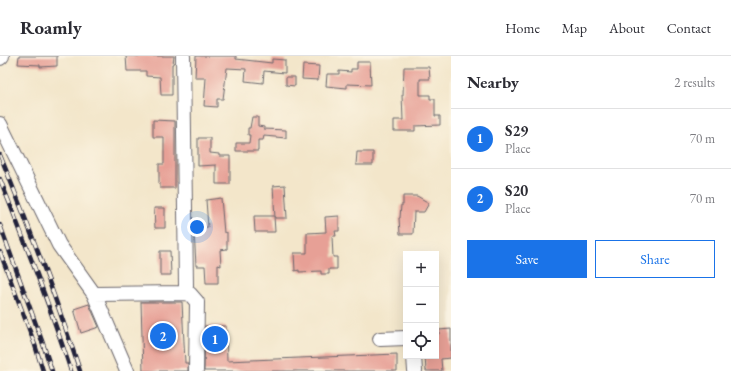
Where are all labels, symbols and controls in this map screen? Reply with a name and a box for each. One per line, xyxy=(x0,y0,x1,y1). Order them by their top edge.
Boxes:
text: Roamly xyxy=(20,15,82,40)
text: Home xyxy=(505,19,540,37)
text: Map xyxy=(562,19,587,37)
text: About xyxy=(609,19,645,37)
text: Contact xyxy=(667,19,711,37)
text: Nearby xyxy=(467,71,519,93)
text: 2 results xyxy=(674,74,715,91)
text: S29 xyxy=(505,121,528,140)
text: 1 xyxy=(477,130,483,147)
text: 70 m xyxy=(690,130,715,147)
text: Place xyxy=(505,140,531,157)
text: S20 xyxy=(505,181,528,200)
text: 2 xyxy=(477,190,483,207)
text: 70 m xyxy=(690,190,715,207)
text: Place xyxy=(505,200,531,217)
your location xyxy=(187,217,207,237)
button: Save xyxy=(467,240,587,278)
button: Share xyxy=(595,240,715,278)
map controls xyxy=(403,251,439,359)
button: + xyxy=(403,251,439,287)
button: − xyxy=(403,287,439,323)
pin: 2 xyxy=(150,321,176,351)
button: locate xyxy=(403,323,439,359)
pin: 1 xyxy=(202,324,228,354)

